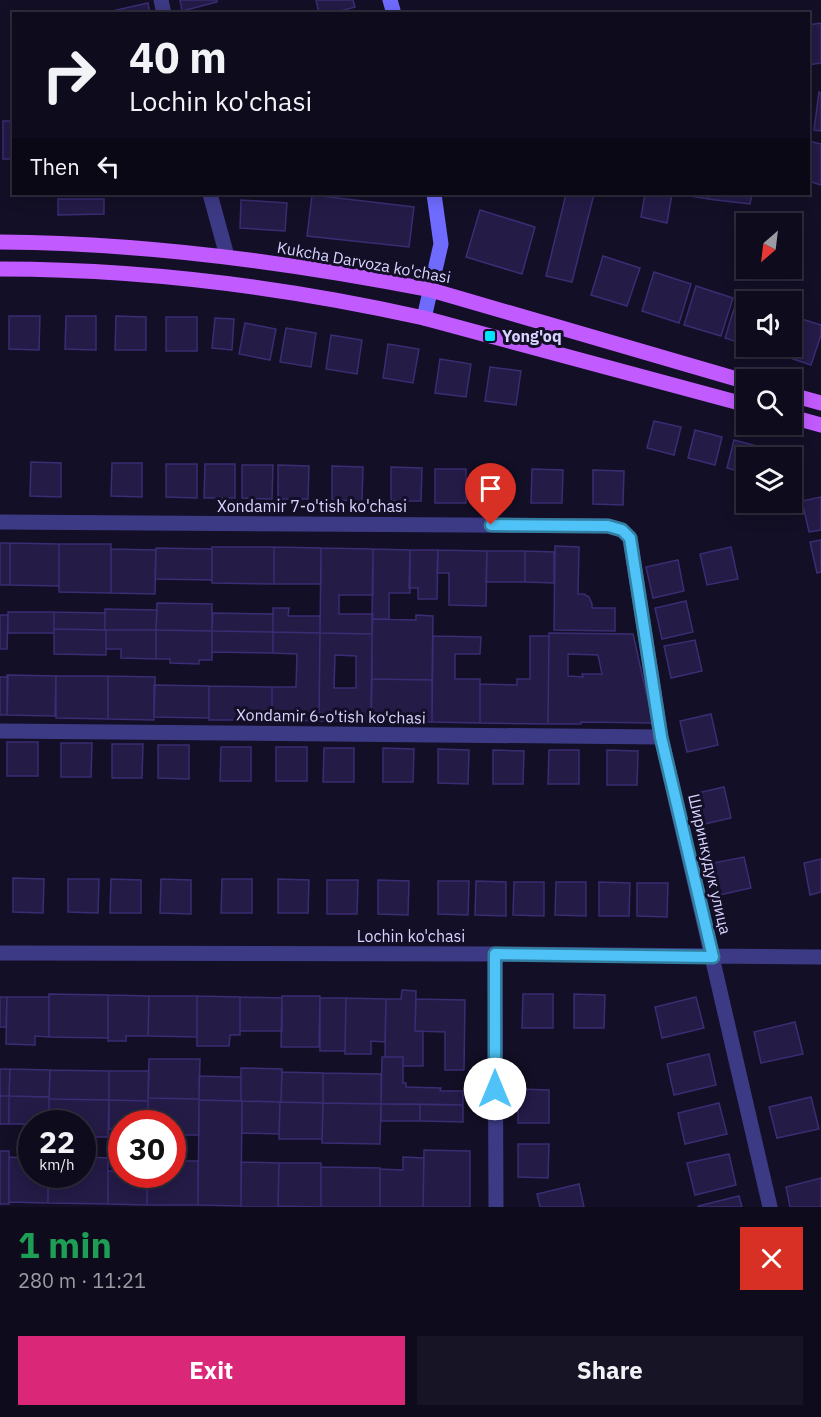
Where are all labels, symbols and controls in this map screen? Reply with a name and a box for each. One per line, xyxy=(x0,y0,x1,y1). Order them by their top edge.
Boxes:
text: 40 m xyxy=(129,30,227,85)
icon: right xyxy=(30,36,108,114)
text: Lochin ko'chasi xyxy=(129,83,312,118)
icon: left xyxy=(92,150,125,183)
text: Then xyxy=(30,152,80,181)
north arrow xyxy=(736,213,802,279)
map controls xyxy=(736,213,802,513)
street label: Kukcha Darvoza ko'chasi xyxy=(276,237,452,287)
button: sound xyxy=(736,291,802,357)
place label: Yong'oq xyxy=(502,326,562,346)
marker: Yong'oq xyxy=(483,329,497,343)
button: search xyxy=(736,369,802,435)
button: layers xyxy=(736,447,802,513)
pin xyxy=(465,463,516,525)
icon: arrive xyxy=(474,472,507,505)
street label: Xondamir 7-o'tish ko'chasi xyxy=(217,496,407,516)
street label: Xondamir 6-o'tish ko'chasi xyxy=(236,704,426,728)
street label: Ширинкудук улица xyxy=(684,792,736,937)
street label: Lochin ko'chasi xyxy=(357,926,465,946)
position arrow xyxy=(463,1057,527,1121)
speed limit sign: 30 xyxy=(108,1110,186,1188)
text: 22 xyxy=(39,1122,75,1161)
text: km/h xyxy=(39,1155,75,1174)
text: 1 min xyxy=(18,1221,112,1268)
button: close xyxy=(740,1227,803,1290)
text: 280 m · 11:21 xyxy=(18,1267,146,1294)
button: Exit xyxy=(18,1336,405,1405)
button: Share xyxy=(417,1336,803,1405)

